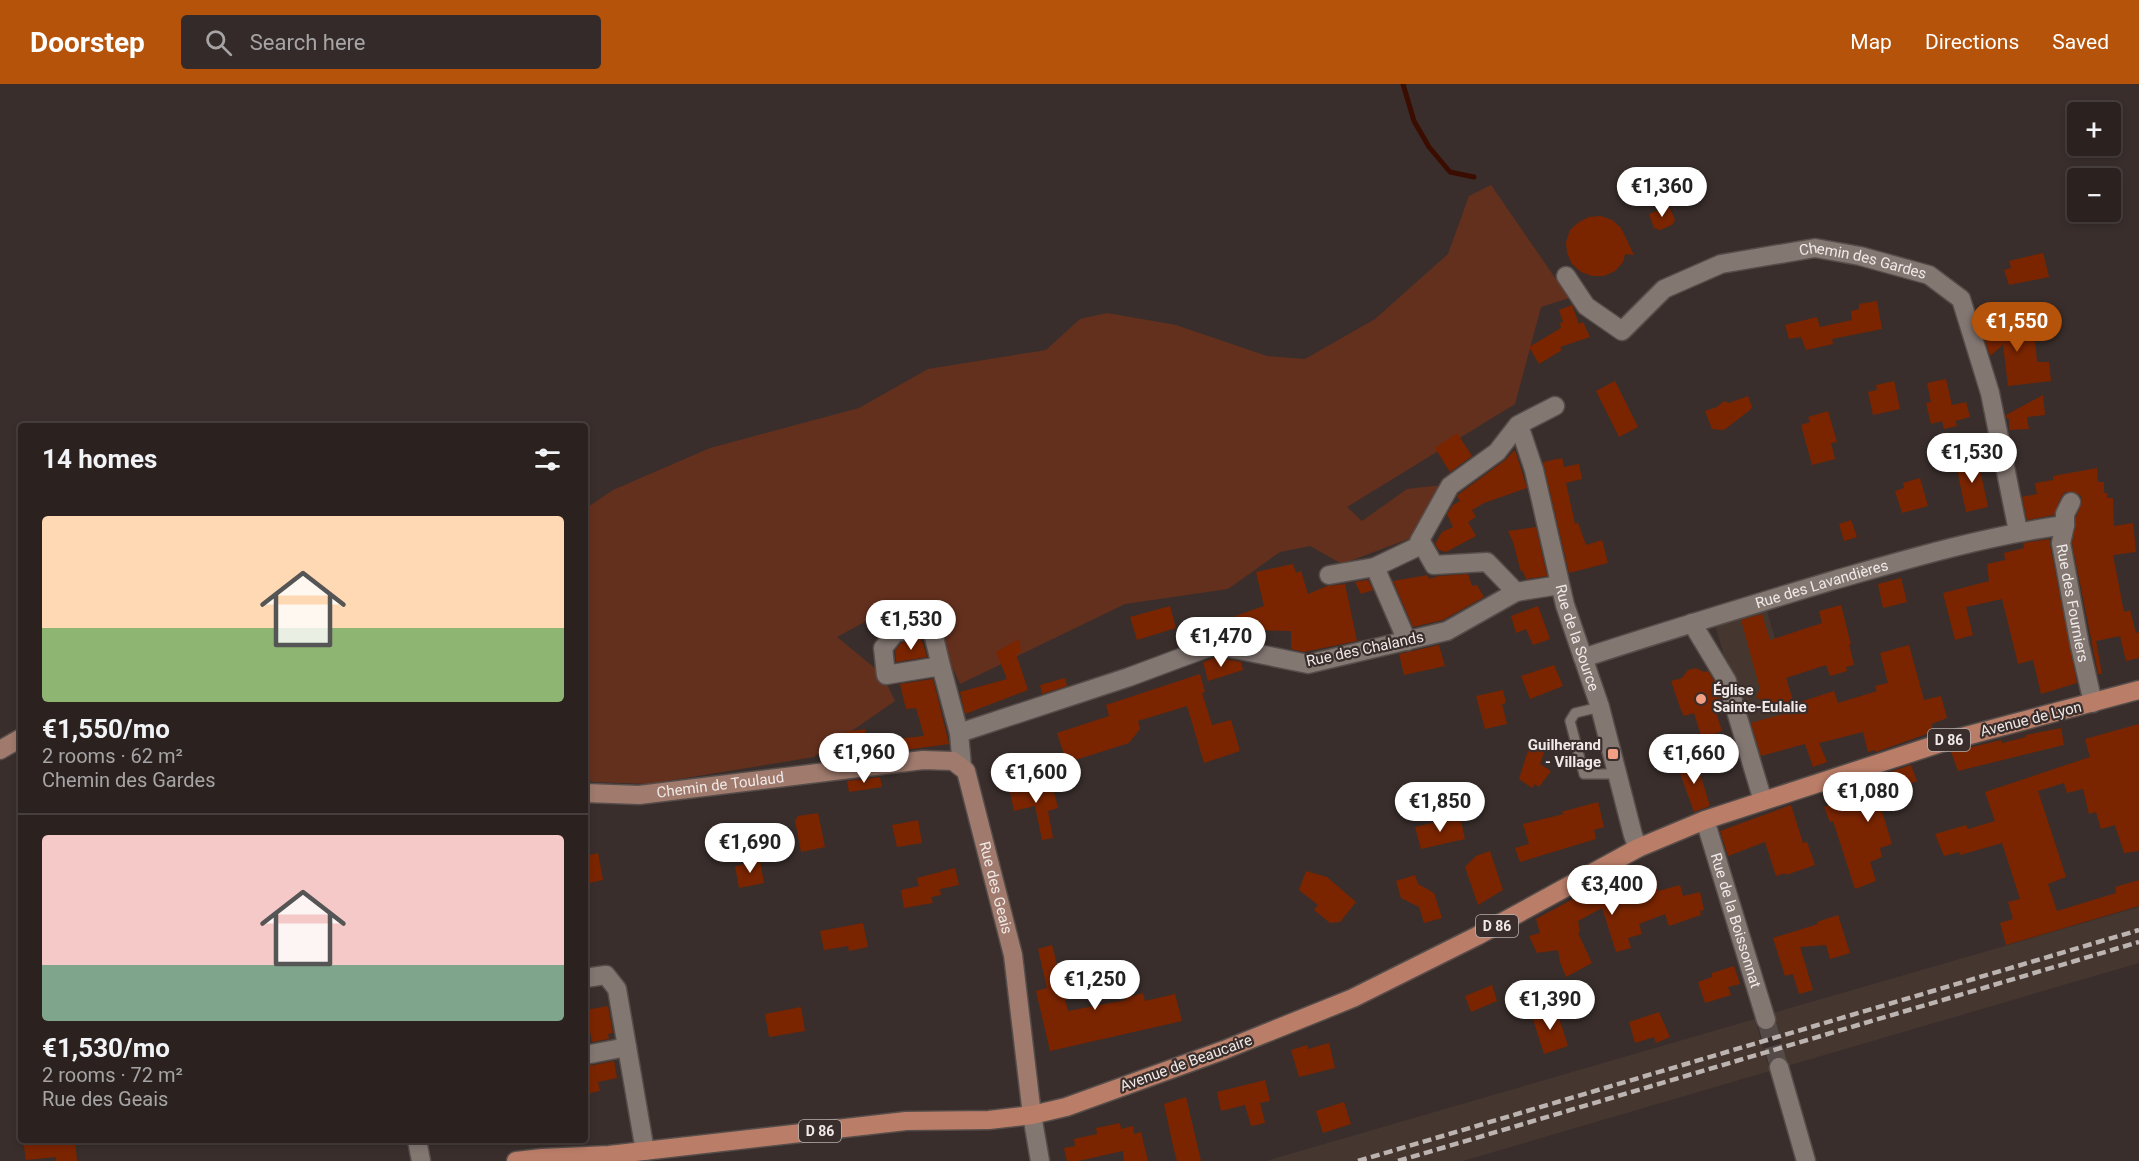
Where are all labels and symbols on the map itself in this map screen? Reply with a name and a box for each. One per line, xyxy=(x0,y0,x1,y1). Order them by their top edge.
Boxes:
pin: €1,360 xyxy=(1613,167,1711,218)
street label: Chemin des Gardes xyxy=(1798,239,1928,283)
pin: €1,550 xyxy=(1968,302,2066,353)
pin: €1,530 xyxy=(1923,433,2021,484)
street label: Rue des Fourniers xyxy=(2052,542,2092,664)
street label: Rue des Lavandières xyxy=(1753,556,1890,612)
street label: Rue de la Source xyxy=(1552,582,1603,694)
pin: €1,530 xyxy=(862,600,960,651)
pin: €1,470 xyxy=(1172,617,1270,668)
street label: Rue des Chalands xyxy=(1305,628,1425,670)
place label: Église Sainte-Eulalie xyxy=(1713,681,1806,716)
marker: Église Sainte-Eulalie xyxy=(1694,692,1708,706)
street label: Avenue de Lyon xyxy=(1978,698,2084,740)
road number: D 86 xyxy=(1928,729,1970,751)
pin: €1,960 xyxy=(815,733,913,784)
pin: €1,660 xyxy=(1645,734,1743,785)
place label: Guilherand - Village xyxy=(1528,736,1601,771)
marker: Guilherand - Village xyxy=(1606,747,1620,761)
pin: €1,600 xyxy=(987,753,1085,804)
street label: Chemin de Toulaud xyxy=(656,768,785,802)
pin: €1,080 xyxy=(1819,772,1917,823)
pin: €1,850 xyxy=(1391,782,1489,833)
pin: €1,690 xyxy=(701,823,799,874)
street label: Rue des Geais xyxy=(975,839,1016,936)
street label: Rue de la Boissonnat xyxy=(1707,851,1765,990)
pin: €3,400 xyxy=(1563,865,1661,916)
road number: D 86 xyxy=(1476,915,1518,937)
pin: €1,250 xyxy=(1046,960,1144,1011)
pin: €1,390 xyxy=(1501,980,1599,1031)
street label: Avenue de Beaucaire xyxy=(1118,1031,1255,1095)
road number: D 86 xyxy=(799,1120,841,1142)

